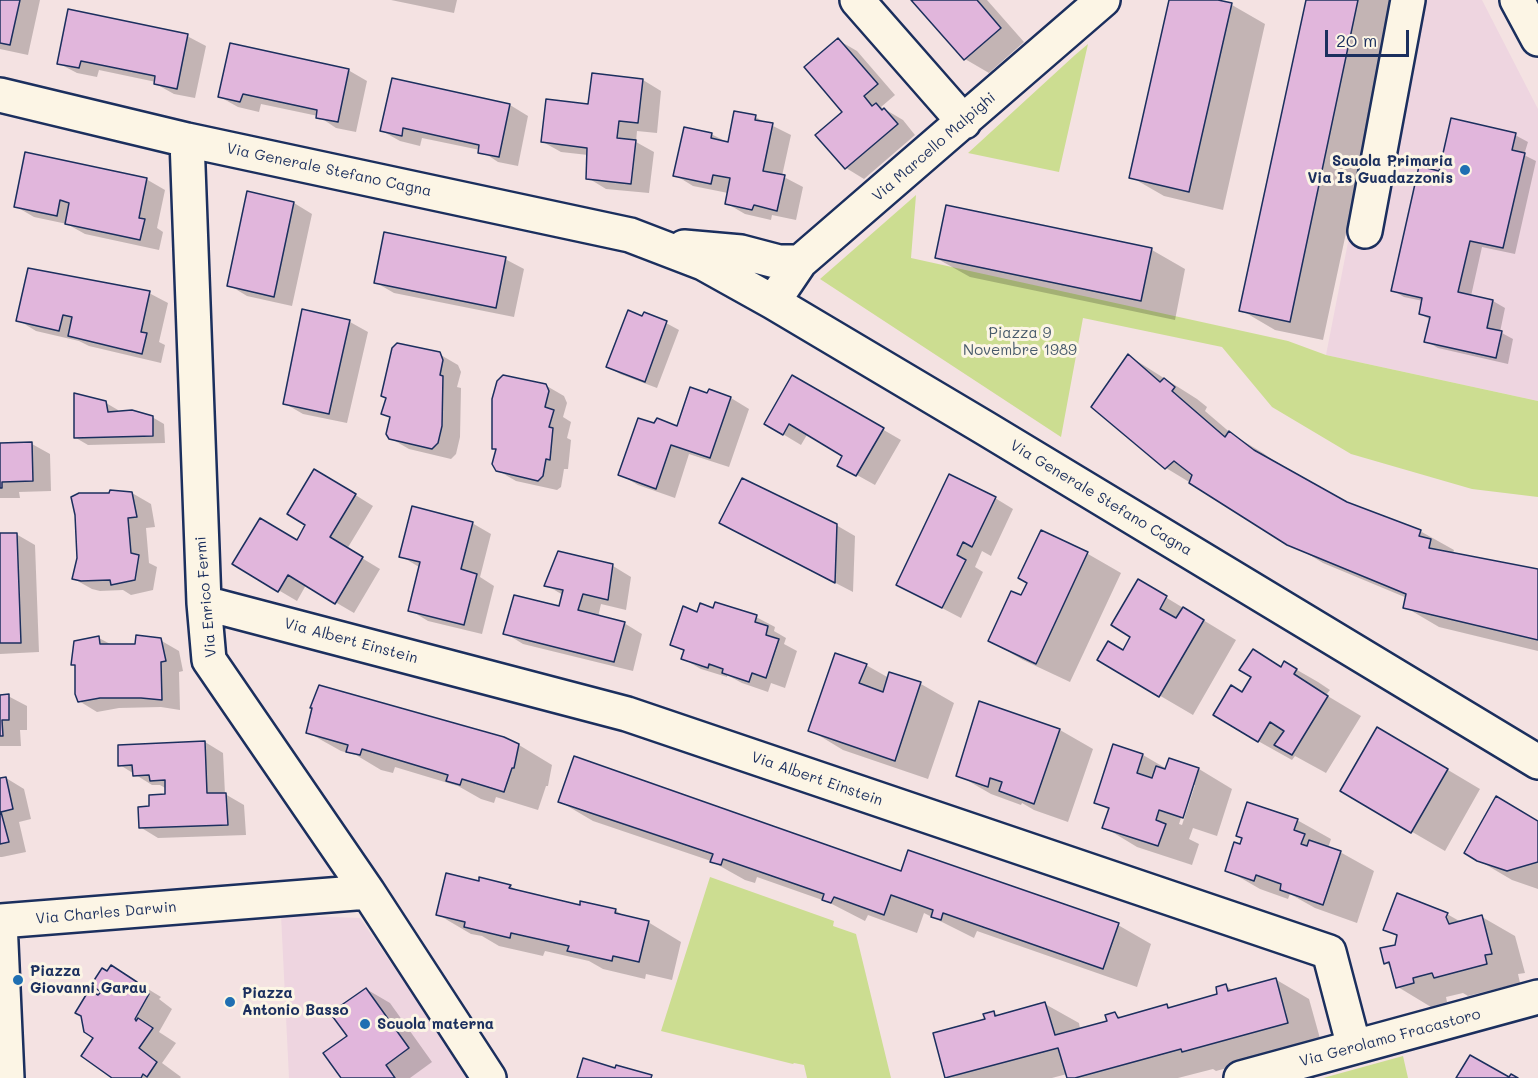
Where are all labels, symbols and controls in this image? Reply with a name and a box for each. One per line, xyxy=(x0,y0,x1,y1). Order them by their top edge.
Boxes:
scale bar xyxy=(1328,18,1412,56)
text: 20 m xyxy=(1336,28,1377,52)
street label: Via Marcello Malpighi xyxy=(869,89,999,205)
street label: Via Generale Stefano Cagna xyxy=(225,139,433,201)
place label: Scuola Primaria Via Is Guadazzonis xyxy=(1307,152,1453,187)
marker: Scuola Primaria Via Is Guadazzonis xyxy=(1458,163,1472,177)
park label: Piazza 9 Novembre 1989 xyxy=(963,324,1077,359)
street label: Via Generale Stefano Cagna xyxy=(1007,436,1195,560)
street label: Via Enrico Fermi xyxy=(192,536,220,658)
street label: Via Albert Einstein xyxy=(282,614,420,668)
street label: Via Albert Einstein xyxy=(749,748,885,810)
street label: Via Charles Darwin xyxy=(35,898,177,928)
place label: Piazza Giovanni Garau xyxy=(30,962,147,997)
marker: Piazza Giovanni Garau xyxy=(11,973,25,987)
place label: Piazza Antonio Basso xyxy=(242,984,349,1019)
marker: Piazza Antonio Basso xyxy=(223,995,237,1009)
street label: Via Gerolamo Fracastoro xyxy=(1298,1005,1482,1071)
place label: Scuola materna xyxy=(377,1015,494,1033)
marker: Scuola materna xyxy=(358,1017,372,1031)

